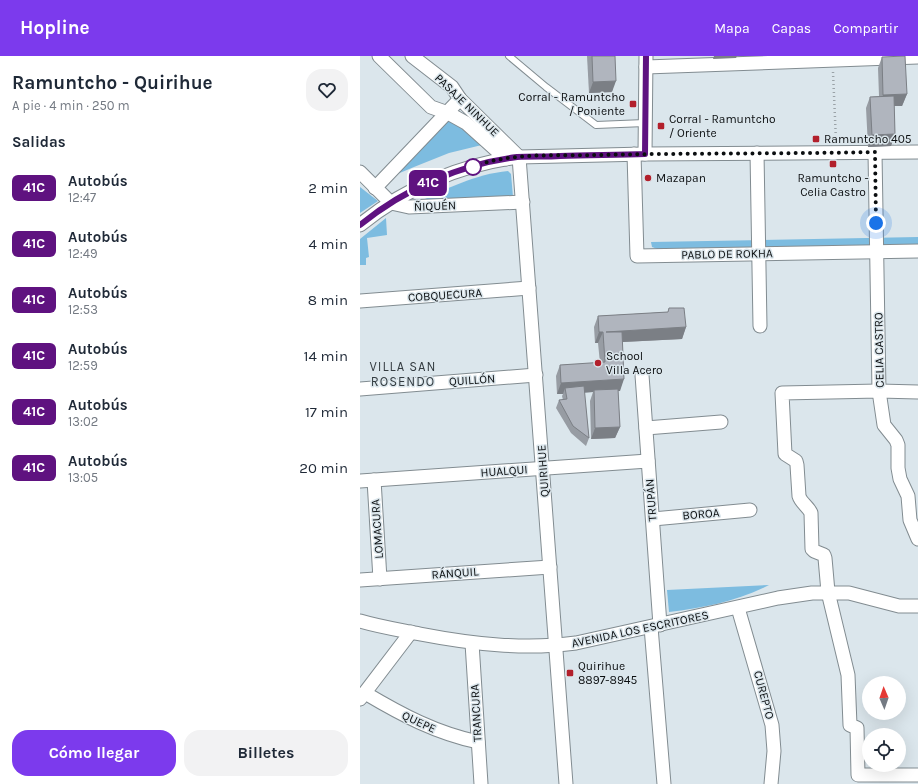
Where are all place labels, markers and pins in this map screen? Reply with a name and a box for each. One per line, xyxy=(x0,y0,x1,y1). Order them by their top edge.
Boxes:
place label: Corral - Ramuntcho / Poniente xyxy=(518,90,625,118)
marker: Corral - Ramuntcho / Poniente xyxy=(628,99,638,109)
place label: Corral - Ramuntcho / Oriente xyxy=(669,112,776,140)
marker: Corral - Ramuntcho / Oriente xyxy=(656,121,666,131)
place label: Ramuntcho 405 xyxy=(824,132,912,146)
marker: Ramuntcho 405 xyxy=(811,134,821,144)
unlabelled marker xyxy=(464,158,482,176)
marker: Ramuntcho - Celia Castro xyxy=(828,159,838,169)
place label: Mazapan xyxy=(656,171,706,185)
place label: Ramuntcho - Celia Castro xyxy=(797,171,869,199)
marker: Mazapan xyxy=(643,173,653,183)
place label: School Villa Acero xyxy=(606,349,663,377)
marker: School Villa Acero xyxy=(593,358,603,368)
place label: Quirihue 8897-8945 xyxy=(578,659,638,687)
marker: Quirihue 8897-8945 xyxy=(565,668,575,678)

